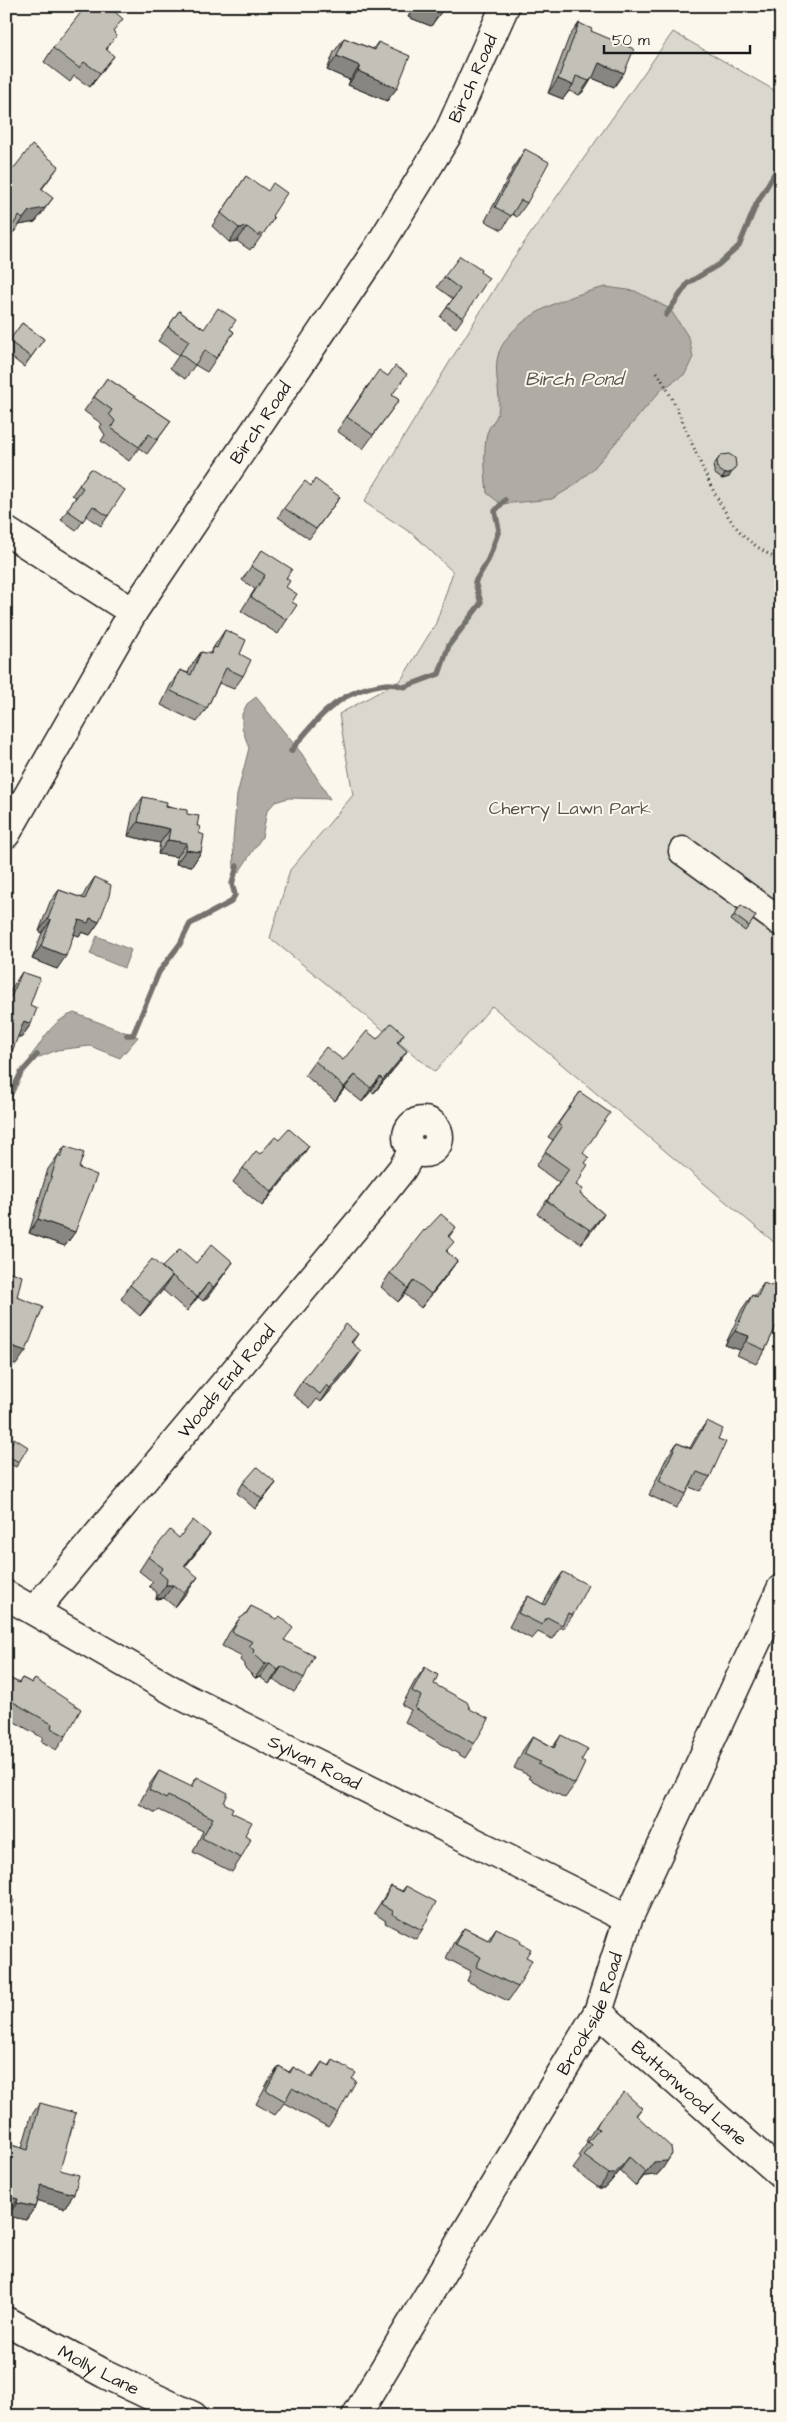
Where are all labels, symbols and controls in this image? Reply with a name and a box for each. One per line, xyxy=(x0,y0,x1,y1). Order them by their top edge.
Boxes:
scale bar xyxy=(604,22,751,54)
text: 50 m xyxy=(612,30,650,51)
street label: Birch Road xyxy=(443,31,504,127)
water label: Birch Pond xyxy=(525,366,627,393)
street label: Birch Road xyxy=(224,377,298,469)
park label: Cherry Lawn Park xyxy=(489,796,651,822)
street label: Woods End Road xyxy=(172,1320,281,1443)
street label: Sylvan Road xyxy=(264,1729,365,1796)
street label: Brookside Road xyxy=(551,1950,629,2080)
street label: Buttonwood Lane xyxy=(626,2035,753,2152)
street label: Molly Lane xyxy=(54,2339,144,2402)

